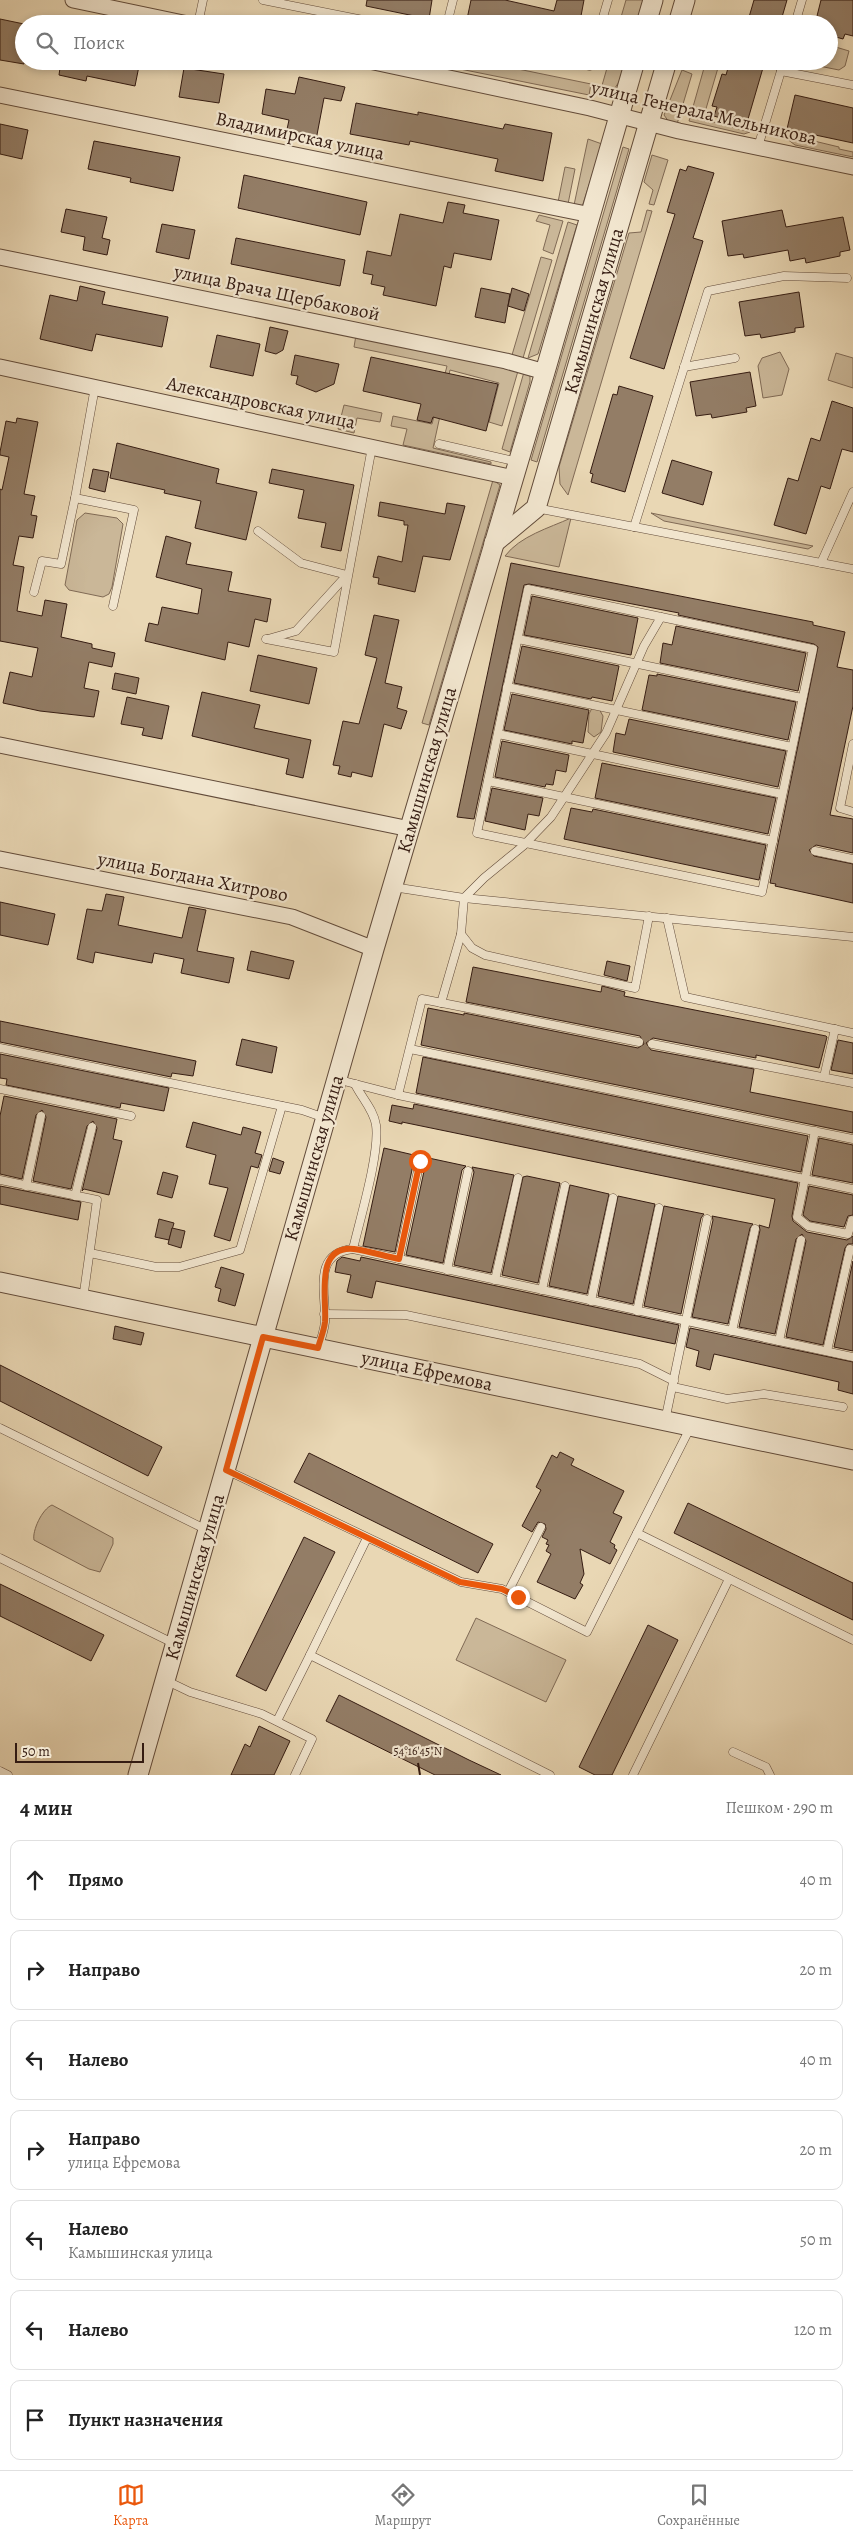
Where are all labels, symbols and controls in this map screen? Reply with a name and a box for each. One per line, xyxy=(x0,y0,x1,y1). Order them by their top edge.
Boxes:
search box xyxy=(15,15,838,70)
icon: search xyxy=(33,29,61,57)
text: Поиск xyxy=(73,30,125,56)
street label: улица Генерала Мельникова xyxy=(588,74,820,152)
street label: Владимирская улица xyxy=(213,105,387,167)
street label: Камышинская улица xyxy=(558,225,630,397)
street label: улица Врача Щербаковой xyxy=(171,258,382,328)
street label: Александровская улица xyxy=(163,370,358,436)
street label: Камышинская улица xyxy=(391,684,463,856)
street label: улица Богдана Хитрово xyxy=(95,846,290,908)
street label: Камышинская улица xyxy=(278,1072,350,1244)
route start xyxy=(409,1150,432,1173)
street label: улица Ефремова xyxy=(358,1344,495,1398)
street label: Камышинская улица xyxy=(159,1491,231,1663)
route end xyxy=(507,1586,530,1609)
scale bar xyxy=(15,1740,144,1763)
text: 50 m xyxy=(22,1742,50,1761)
text: 54°16'45"N xyxy=(394,1743,443,1759)
text: 4 мин xyxy=(20,1794,73,1822)
text: Пешком · 290 m xyxy=(725,1797,833,1819)
icon: ahead xyxy=(21,1866,49,1894)
text: Прямо xyxy=(68,1867,123,1893)
text: 40 m xyxy=(800,1869,832,1891)
icon: right xyxy=(21,1956,49,1984)
text: Направо xyxy=(68,1957,140,1983)
text: 20 m xyxy=(799,1959,832,1981)
icon: left xyxy=(21,2046,49,2074)
text: Налево xyxy=(68,2047,128,2073)
text: 40 m xyxy=(800,2049,832,2071)
text: Направо xyxy=(68,2126,140,2152)
icon: right xyxy=(21,2136,49,2164)
text: 20 m xyxy=(799,2139,832,2161)
text: улица Ефремова xyxy=(68,2152,180,2174)
text: Налево xyxy=(68,2216,128,2242)
icon: left xyxy=(21,2226,49,2254)
text: 50 m xyxy=(800,2229,832,2251)
text: Камышинская улица xyxy=(68,2242,213,2264)
icon: left xyxy=(21,2316,49,2344)
text: Налево xyxy=(68,2317,128,2343)
text: 120 m xyxy=(794,2319,832,2341)
icon: arrive xyxy=(21,2406,49,2434)
text: Пункт назначения xyxy=(68,2407,223,2433)
tab: Карта xyxy=(113,2481,148,2530)
tab: Маршрут xyxy=(375,2481,431,2530)
tab: Сохранённые xyxy=(657,2481,740,2530)

